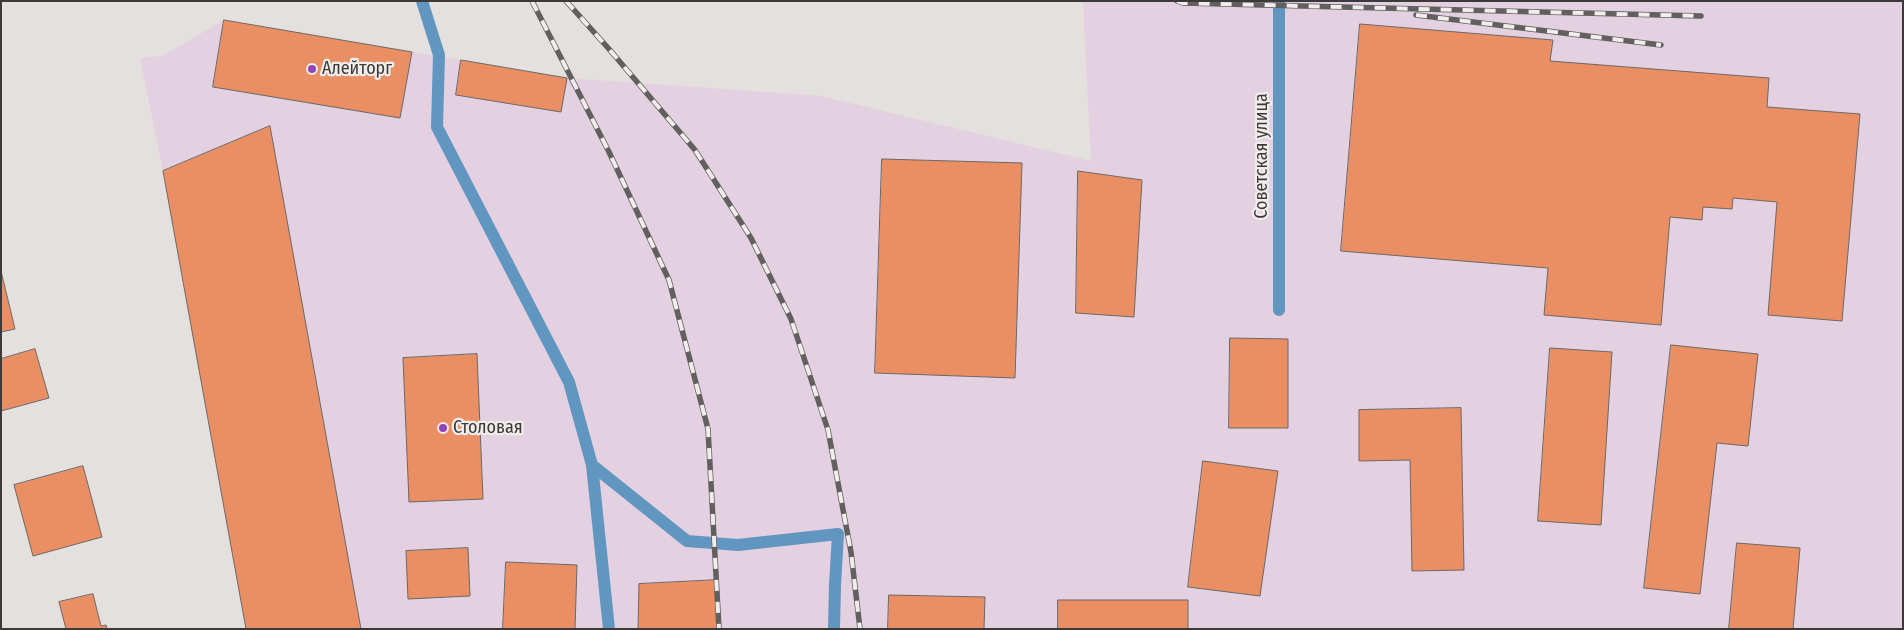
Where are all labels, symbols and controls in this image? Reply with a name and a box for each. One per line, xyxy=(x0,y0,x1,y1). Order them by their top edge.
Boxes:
place label: Алейторг xyxy=(322,58,392,80)
marker: Алейторг xyxy=(306,63,318,75)
street label: Советская улица xyxy=(1251,93,1273,219)
place label: Столовая xyxy=(453,417,523,439)
marker: Столовая xyxy=(437,422,449,434)

